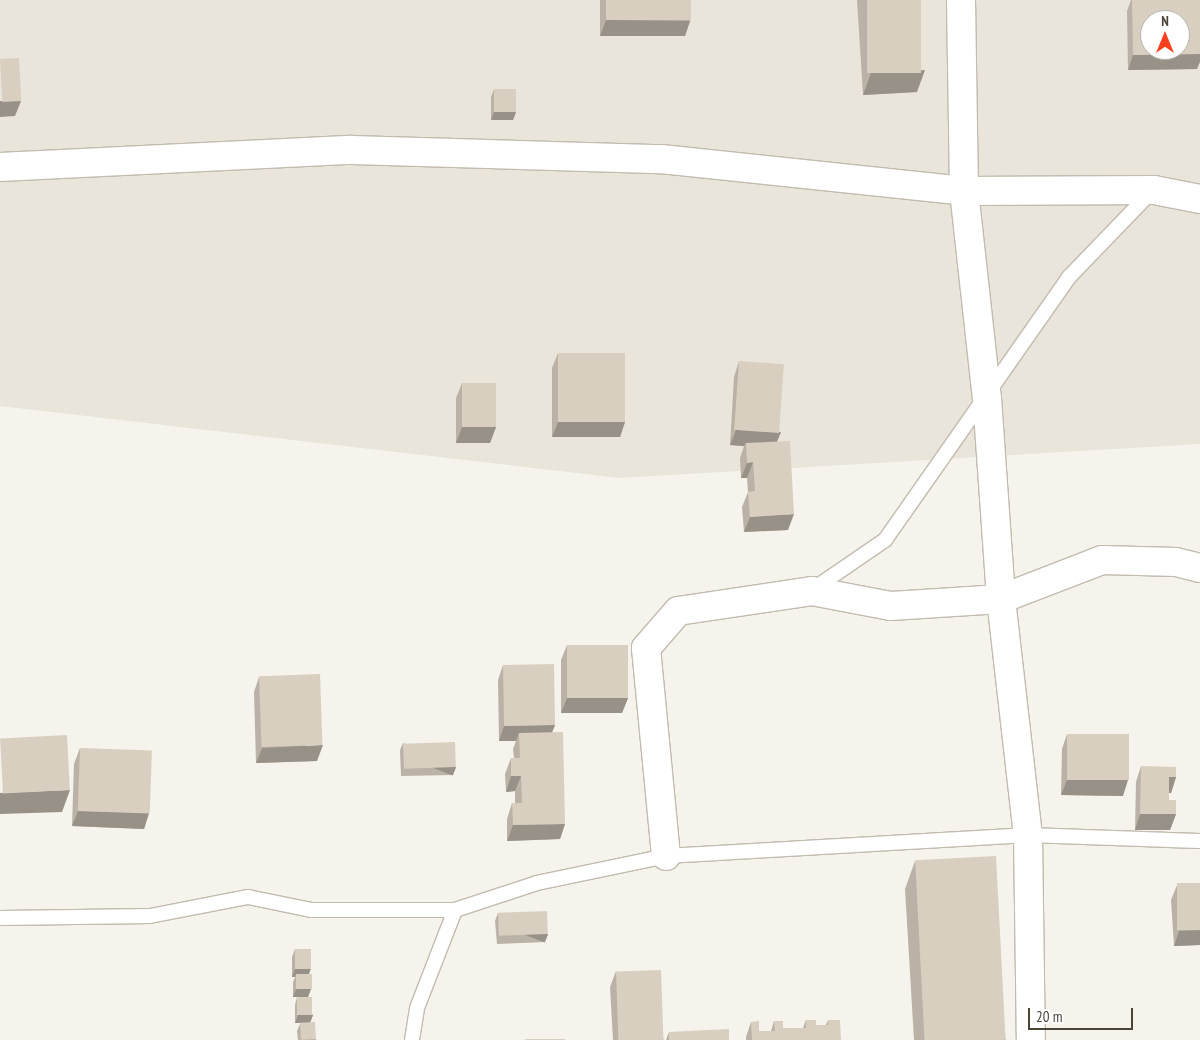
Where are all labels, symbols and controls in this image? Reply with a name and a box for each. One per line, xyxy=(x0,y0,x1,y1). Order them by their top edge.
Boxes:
north arrow xyxy=(1140,10,1190,60)
text: N xyxy=(1161,12,1169,30)
scale bar xyxy=(1030,998,1135,1030)
text: 20 m xyxy=(1036,1007,1062,1026)

